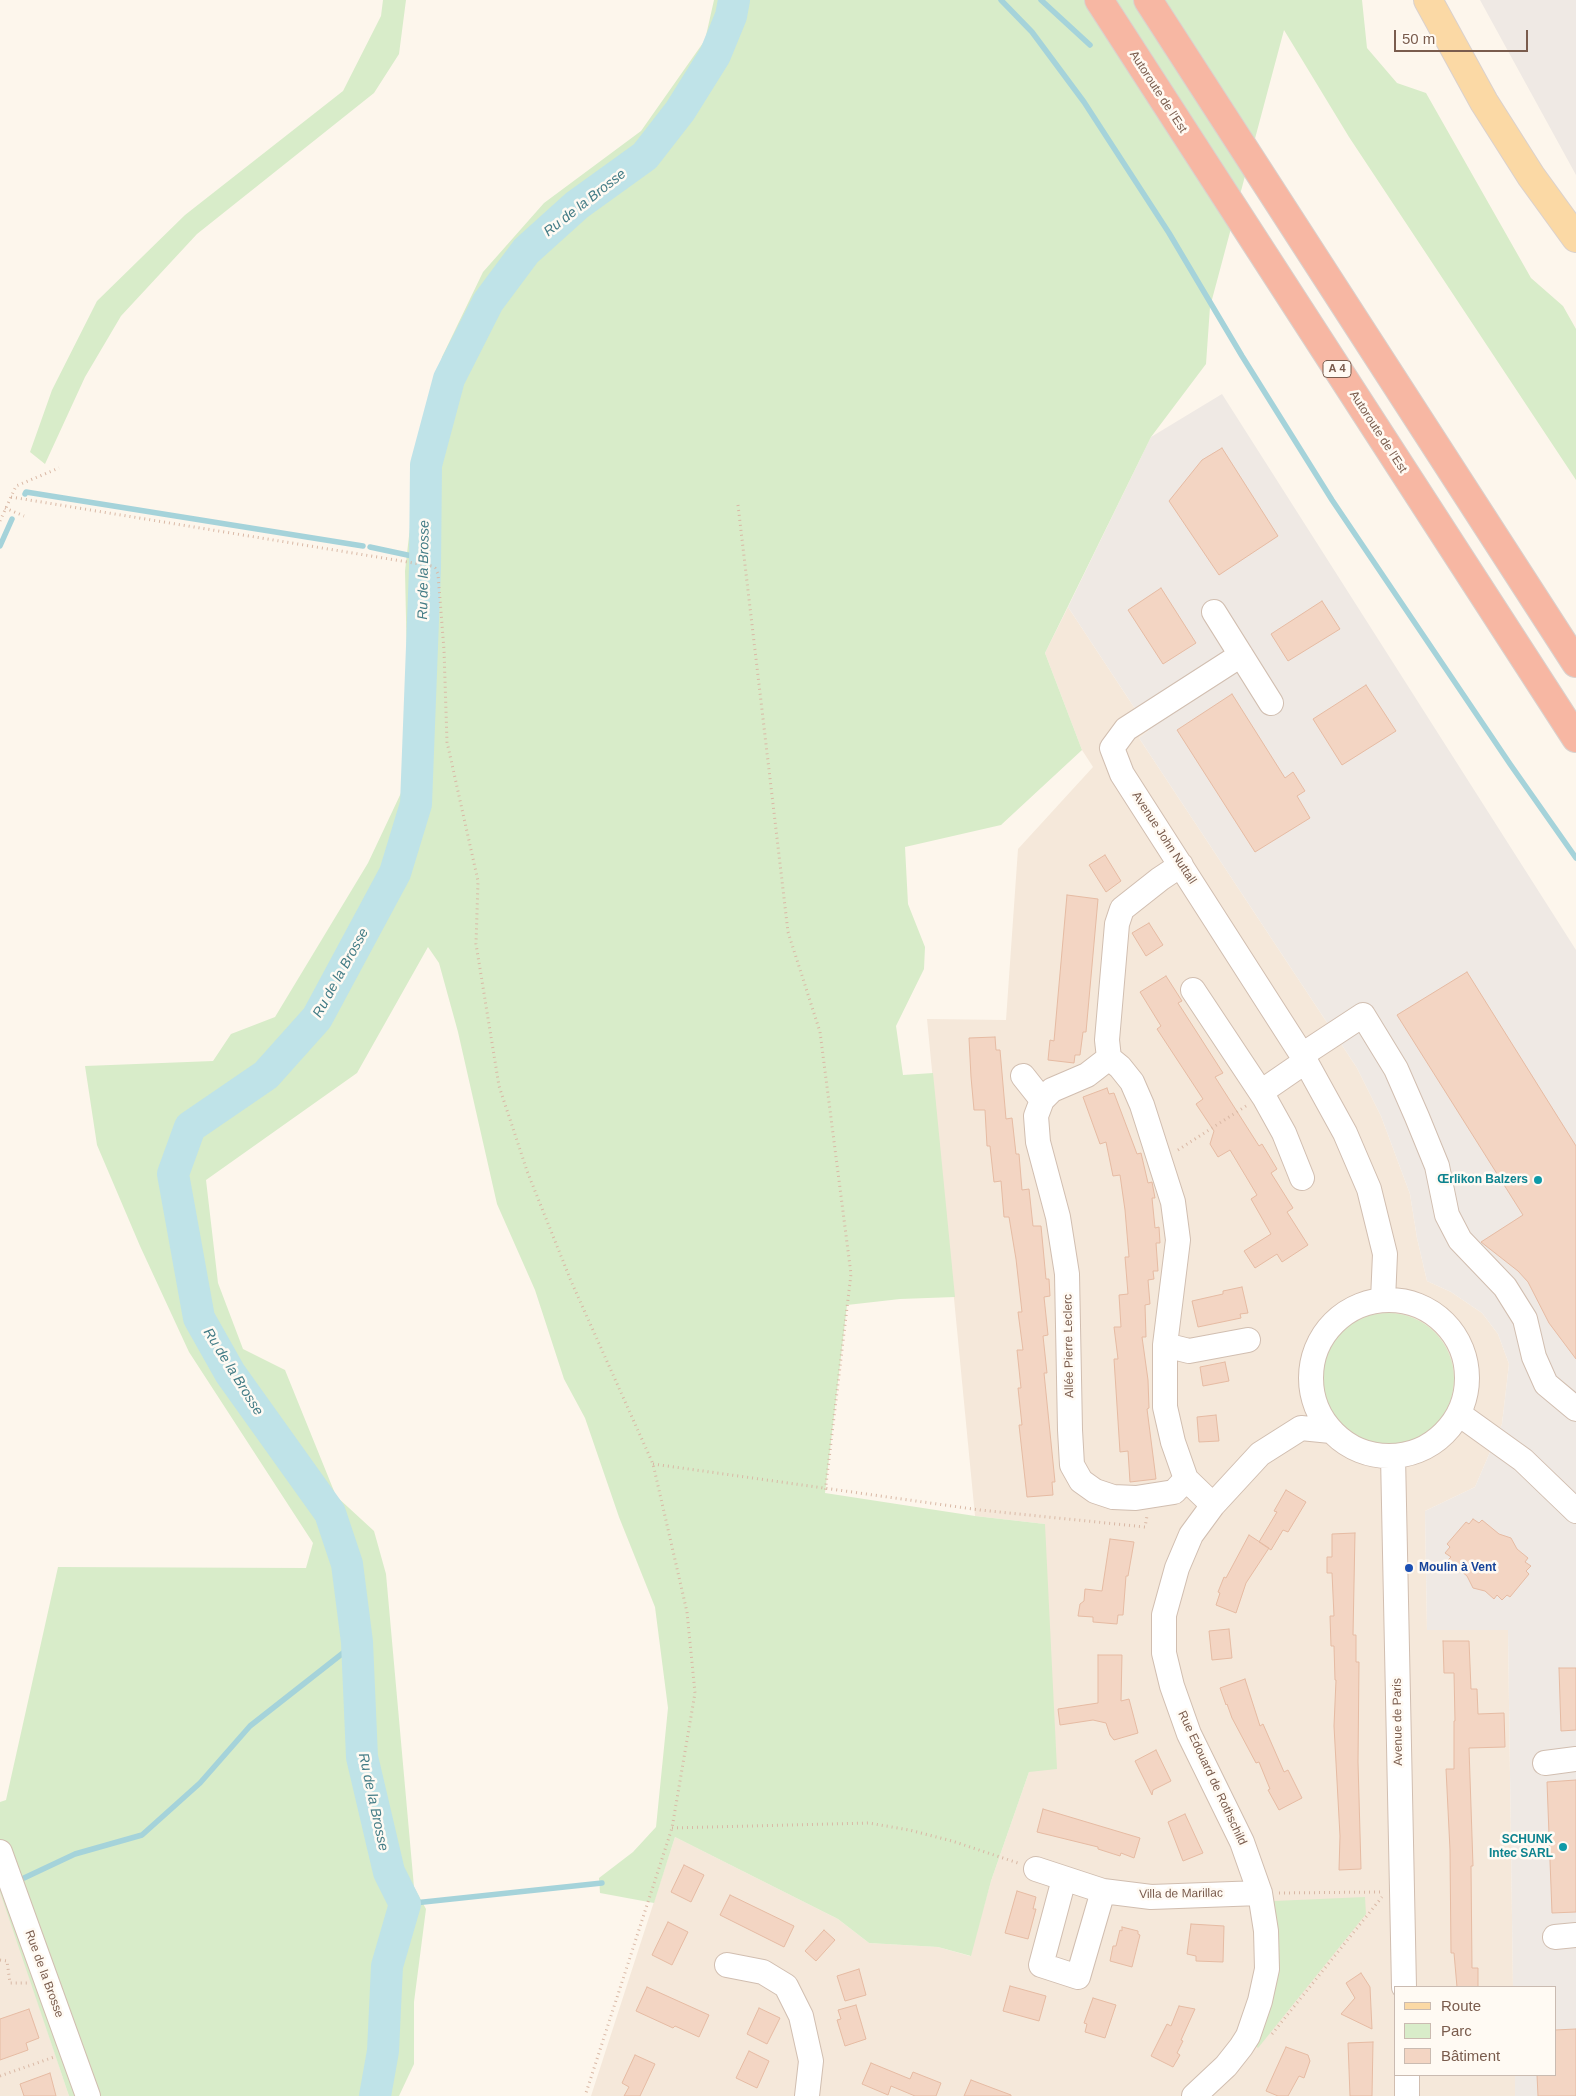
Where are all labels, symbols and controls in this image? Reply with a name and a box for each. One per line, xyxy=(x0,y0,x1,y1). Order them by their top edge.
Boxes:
scale bar xyxy=(1396,20,1530,52)
text: 50 m xyxy=(1402,30,1435,47)
street label: Autoroute de l’Est xyxy=(1126,48,1190,136)
water label: Ru de la Brosse xyxy=(541,166,629,240)
road number: A 4 xyxy=(1323,360,1351,378)
street label: Autoroute de l’Est xyxy=(1346,388,1410,476)
water label: Ru de la Brosse xyxy=(415,520,433,620)
street label: Avenue John Nuttall xyxy=(1129,789,1199,887)
water label: Ru de la Brosse xyxy=(310,925,372,1021)
place label: Œrlikon Balzers xyxy=(1437,1173,1528,1187)
marker: Œrlikon Balzers xyxy=(1532,1174,1544,1186)
street label: Allée Pierre Leclerc xyxy=(1061,1294,1077,1398)
water label: Ru de la Brosse xyxy=(199,1325,267,1419)
place label: Moulin à Vent xyxy=(1419,1561,1496,1575)
marker: Moulin à Vent xyxy=(1403,1562,1415,1574)
street label: Avenue de Paris xyxy=(1390,1678,1406,1766)
street label: Rue Edouard de Rothschild xyxy=(1174,1708,1250,1848)
water label: Ru de la Brosse xyxy=(354,1752,392,1852)
place label: SCHUNK Intec SARL xyxy=(1489,1833,1553,1861)
marker: SCHUNK Intec SARL xyxy=(1557,1841,1569,1853)
street label: Villa de Marillac xyxy=(1139,1886,1223,1902)
street label: Rue de la Brosse xyxy=(21,1928,67,2020)
legend xyxy=(1394,1986,1556,2076)
text: Route xyxy=(1441,1997,1481,2014)
text: Parc xyxy=(1441,2022,1472,2039)
text: Bâtiment xyxy=(1441,2047,1500,2064)

